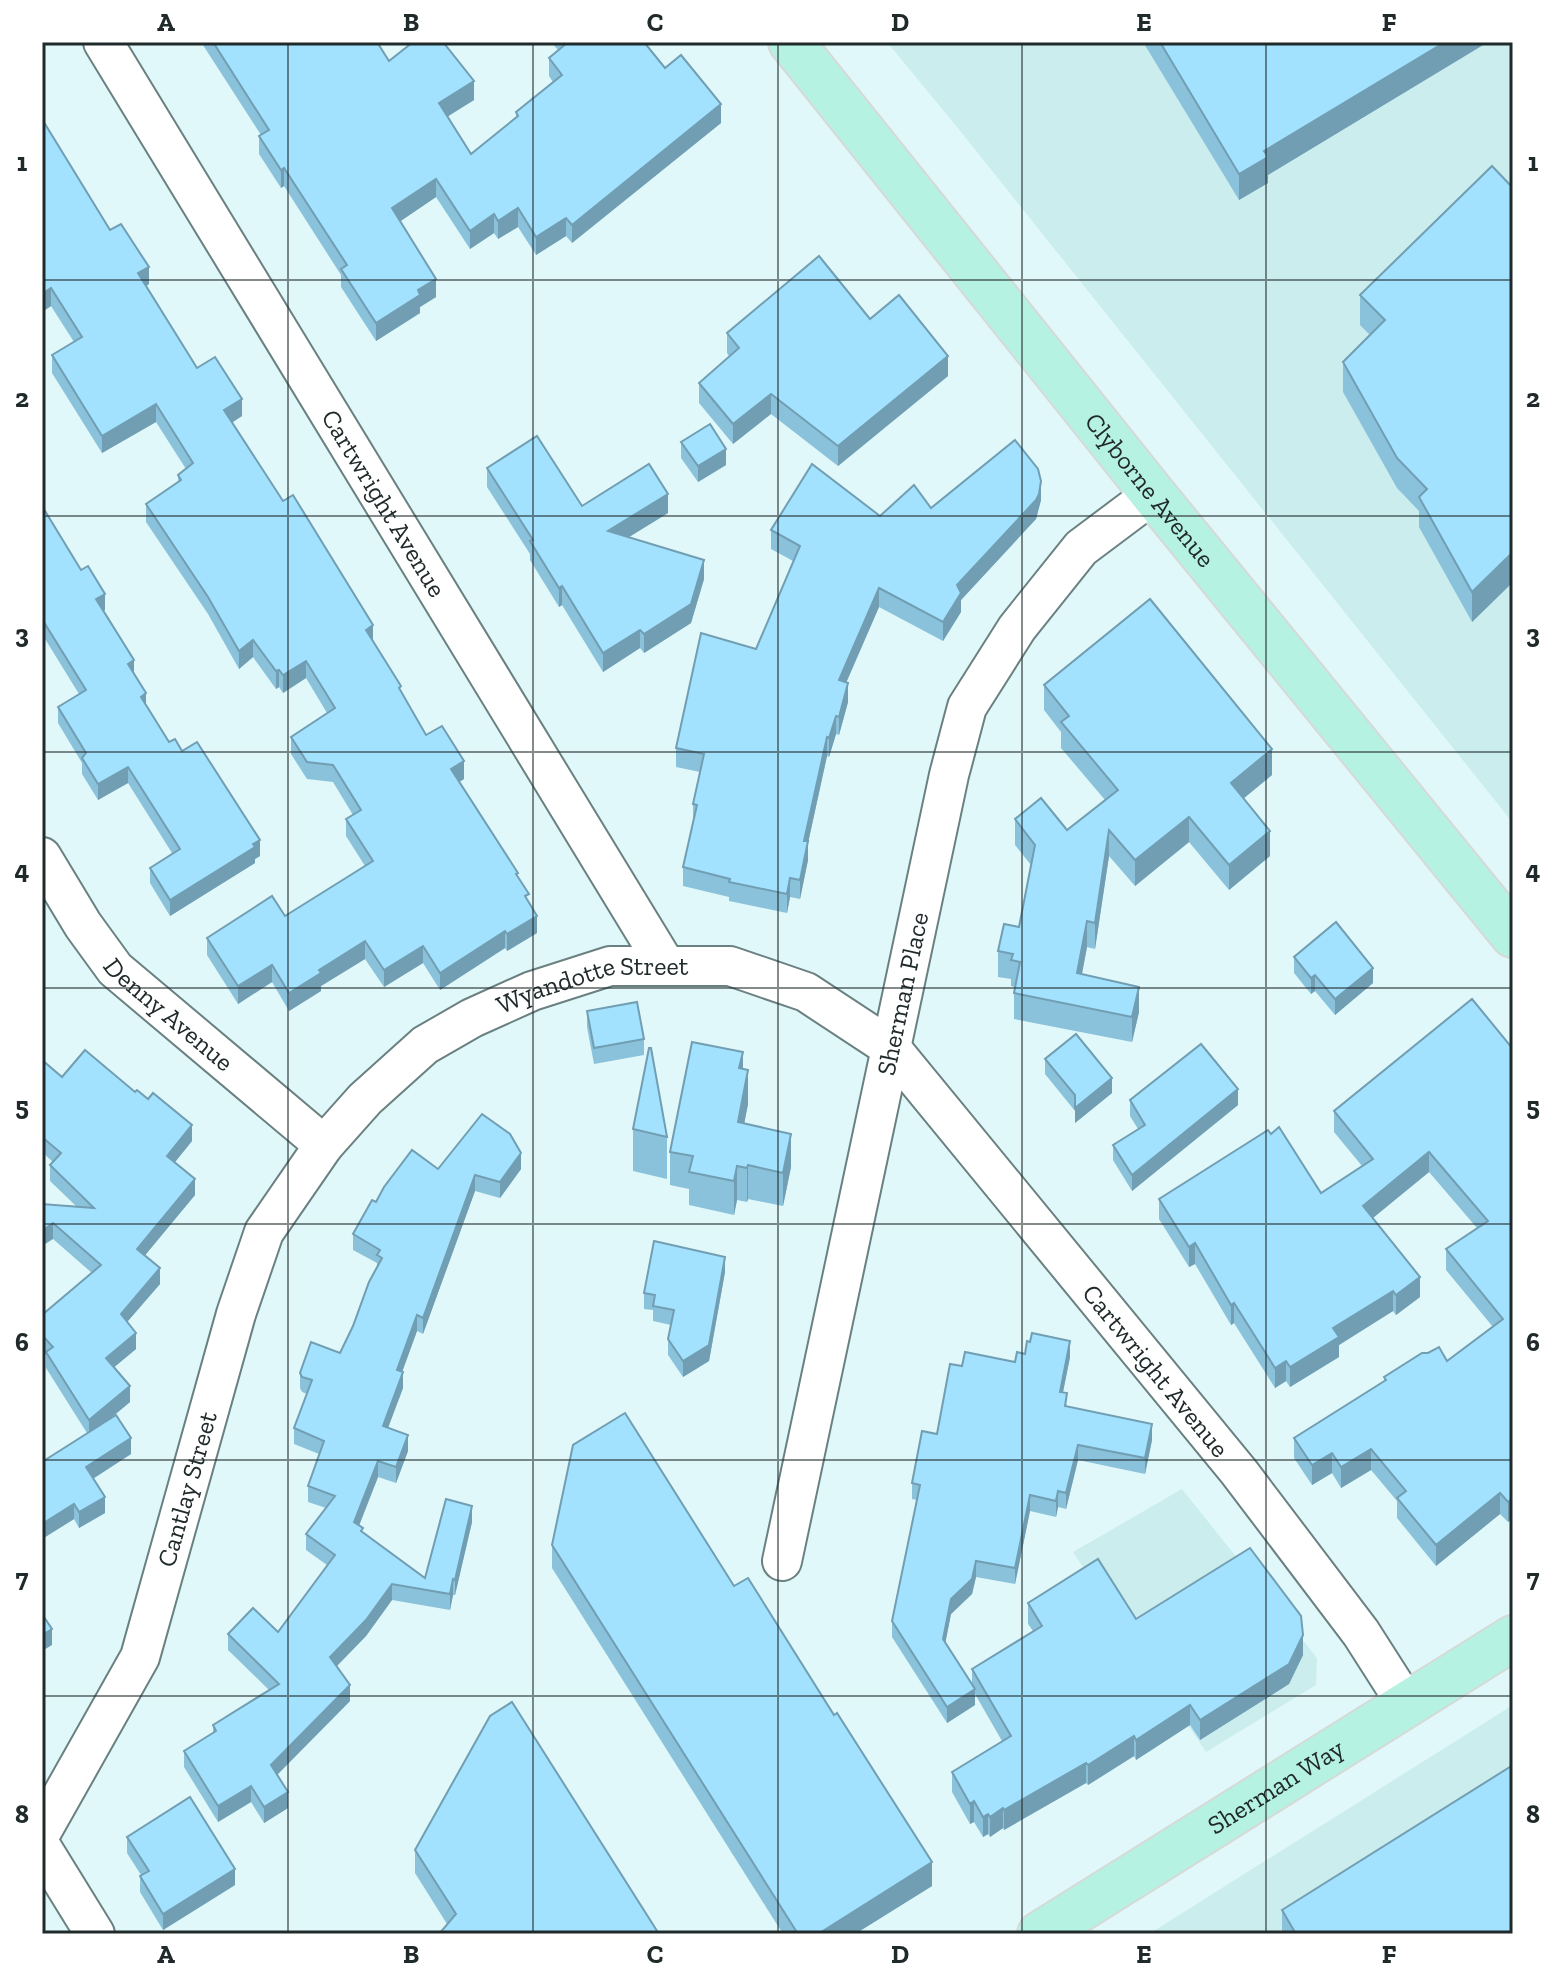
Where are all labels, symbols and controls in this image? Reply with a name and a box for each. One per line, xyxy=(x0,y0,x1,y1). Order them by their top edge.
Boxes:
text: A xyxy=(157,6,175,38)
text: B xyxy=(403,6,419,38)
text: C xyxy=(647,6,663,38)
text: D xyxy=(891,6,909,38)
text: E xyxy=(1136,6,1152,38)
text: F xyxy=(1382,6,1397,38)
text: 1 xyxy=(17,146,28,178)
text: 1 xyxy=(1528,146,1539,178)
text: 2 xyxy=(15,382,29,414)
text: 2 xyxy=(1526,382,1540,414)
street label: Cartwright Avenue xyxy=(315,403,453,603)
street label: Clyborne Avenue xyxy=(1078,406,1222,574)
text: 3 xyxy=(15,618,29,650)
text: 3 xyxy=(1526,618,1540,650)
text: 4 xyxy=(15,854,30,886)
text: 4 xyxy=(1526,854,1541,886)
street label: Sherman Place xyxy=(870,909,935,1078)
street label: Wyandotte Street xyxy=(491,950,689,1021)
street label: Denny Avenue xyxy=(96,952,240,1078)
text: 5 xyxy=(15,1090,29,1122)
text: 5 xyxy=(1526,1090,1540,1122)
street label: Cartwright Avenue xyxy=(1076,1278,1236,1464)
text: 6 xyxy=(15,1326,29,1358)
text: 6 xyxy=(1526,1326,1540,1358)
street label: Cantlay Street xyxy=(150,1407,224,1571)
text: 7 xyxy=(16,1562,29,1594)
text: 7 xyxy=(1527,1562,1540,1594)
street label: Sherman Way xyxy=(1201,1731,1350,1841)
text: 8 xyxy=(15,1798,29,1830)
text: 8 xyxy=(1526,1798,1540,1830)
text: A xyxy=(157,1938,175,1970)
text: B xyxy=(403,1938,419,1970)
text: C xyxy=(647,1938,663,1970)
text: D xyxy=(891,1938,909,1970)
text: E xyxy=(1136,1938,1152,1970)
text: F xyxy=(1382,1938,1397,1970)

